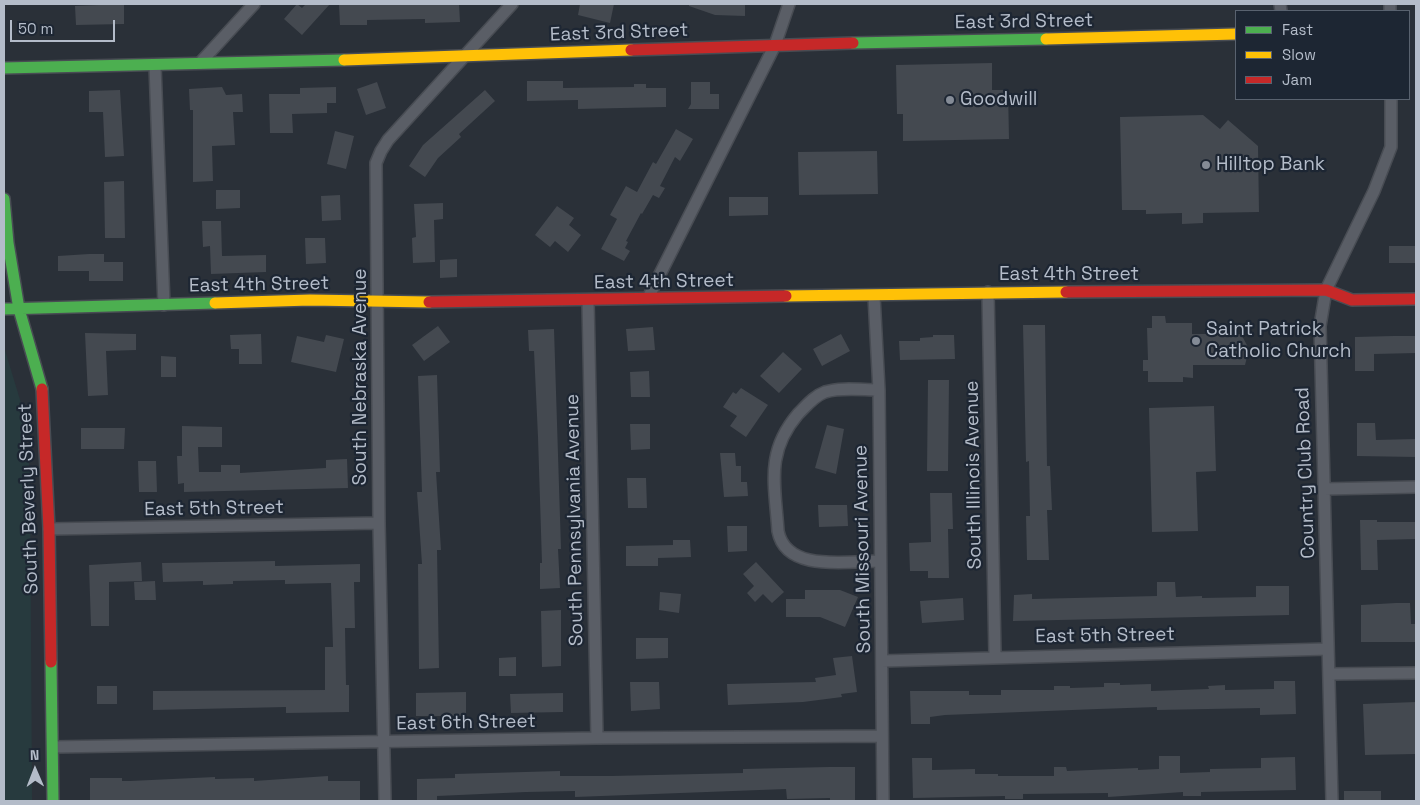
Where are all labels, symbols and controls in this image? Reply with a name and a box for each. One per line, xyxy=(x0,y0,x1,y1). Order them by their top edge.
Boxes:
street label: East 3rd Street xyxy=(955,9,1093,35)
scale bar xyxy=(12,10,118,42)
legend xyxy=(1235,10,1410,100)
text: 50 m xyxy=(18,19,53,38)
street label: East 3rd Street xyxy=(549,19,689,47)
text: Fast xyxy=(1282,20,1313,39)
text: Slow xyxy=(1282,45,1316,64)
text: Jam xyxy=(1282,70,1312,89)
place label: Goodwill xyxy=(960,89,1037,111)
marker: Goodwill xyxy=(944,94,956,106)
place label: Hilltop Bank xyxy=(1216,154,1325,176)
marker: Hilltop Bank xyxy=(1200,159,1212,171)
street label: East 4th Street xyxy=(999,264,1139,286)
street label: South Nebraska Avenue xyxy=(350,268,372,486)
street label: East 4th Street xyxy=(594,269,734,295)
street label: East 4th Street xyxy=(189,272,329,298)
place label: Saint Patrick Catholic Church xyxy=(1206,319,1351,363)
marker: Saint Patrick Catholic Church xyxy=(1190,335,1202,347)
street label: South Illinois Avenue xyxy=(961,380,987,570)
street label: Country Club Road xyxy=(1292,387,1320,559)
street label: South Pennsylvania Avenue xyxy=(561,394,589,646)
street label: South Beverly Street xyxy=(14,403,44,595)
street label: South Missouri Avenue xyxy=(850,445,876,653)
street label: East 5th Street xyxy=(144,496,284,522)
street label: East 5th Street xyxy=(1035,623,1175,649)
street label: East 6th Street xyxy=(396,710,536,736)
north arrow xyxy=(10,745,60,795)
text: N xyxy=(30,746,40,764)

